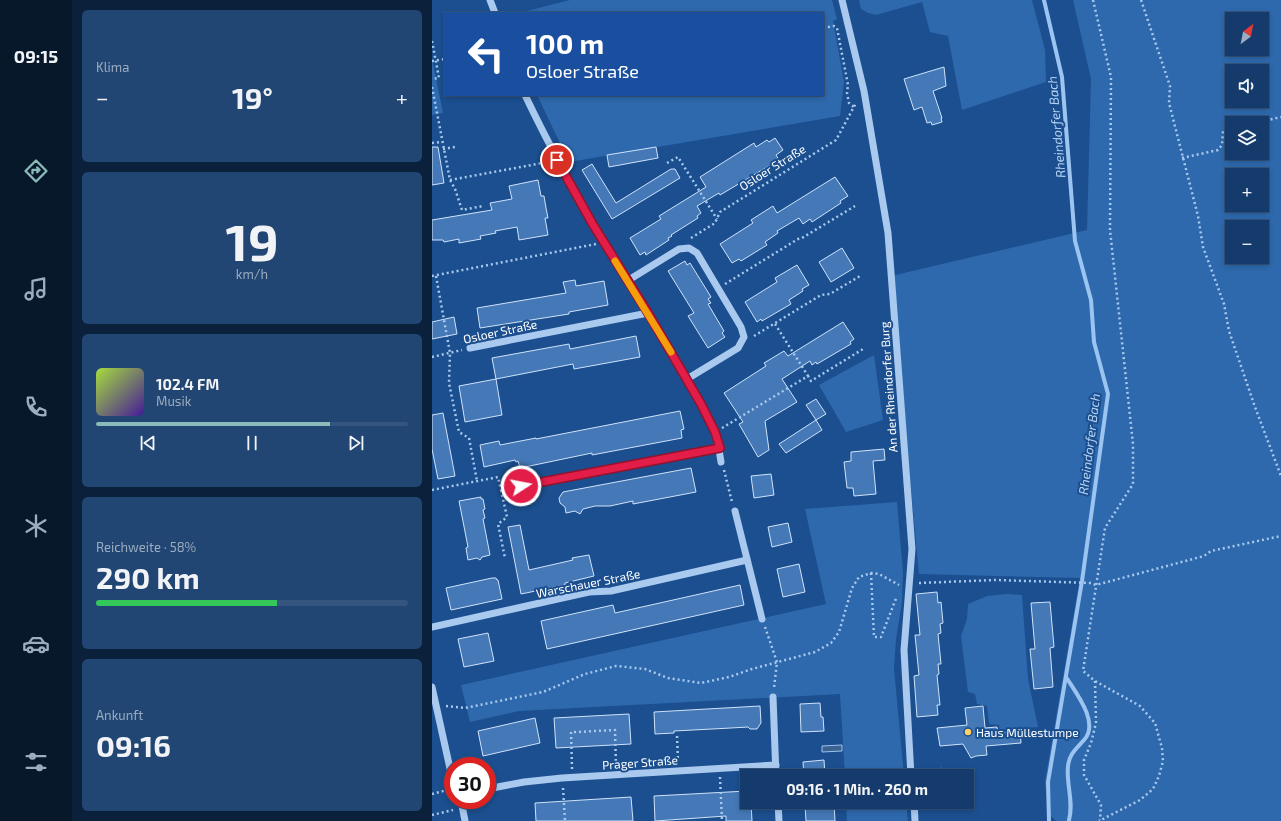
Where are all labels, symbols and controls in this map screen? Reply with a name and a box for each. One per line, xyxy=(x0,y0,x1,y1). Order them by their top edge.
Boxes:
north arrow xyxy=(1225,12,1269,56)
map controls xyxy=(1225,12,1269,264)
text: 100 m xyxy=(526,26,604,60)
icon: left xyxy=(460,28,512,80)
text: 09:15 xyxy=(14,45,58,67)
text: Klima xyxy=(96,59,129,75)
text: Osloer Straße xyxy=(526,60,639,82)
button: sound xyxy=(1225,64,1269,108)
water label: Rheindorfer Bach xyxy=(1044,75,1068,179)
text: 19° xyxy=(232,79,273,115)
text: − xyxy=(96,84,109,110)
text: + xyxy=(396,84,408,110)
button: layers xyxy=(1225,116,1269,160)
street label: Osloer Straße xyxy=(736,141,808,193)
pin xyxy=(540,143,574,177)
icon: arrive xyxy=(546,149,568,171)
icon: directions xyxy=(22,157,50,185)
button: + xyxy=(1225,168,1269,212)
text: 19 xyxy=(225,209,279,271)
button: − xyxy=(1225,220,1269,264)
text: km/h xyxy=(236,266,268,282)
icon: music xyxy=(22,275,50,303)
street label: Osloer Straße xyxy=(462,316,538,346)
street label: An der Rheindorfer Burg xyxy=(876,321,900,453)
text: 102.4 FM xyxy=(156,375,219,393)
water label: Rheindorfer Bach xyxy=(1075,392,1103,496)
icon: phone xyxy=(22,393,50,421)
text: Musik xyxy=(156,393,191,409)
icon: previous xyxy=(137,432,159,454)
icon: pause xyxy=(241,432,263,454)
icon: next xyxy=(345,432,367,454)
position arrow xyxy=(500,465,542,507)
icon: climate xyxy=(22,512,50,540)
text: Reichweite · 58% xyxy=(96,539,196,555)
text: 290 km xyxy=(96,559,200,595)
street label: Warschauer Straße xyxy=(535,566,641,600)
icon: car xyxy=(22,630,50,658)
text: Ankunft xyxy=(96,707,143,723)
place label: Haus Müllestumpe xyxy=(976,725,1079,739)
text: 09:16 xyxy=(96,727,171,763)
marker: Haus Müllestumpe xyxy=(963,727,973,737)
icon: filters xyxy=(22,748,50,776)
street label: Prager Straße xyxy=(602,752,678,772)
speed limit sign: 30 xyxy=(444,757,496,809)
text: 09:16 · 1 Min. · 260 m xyxy=(786,780,928,798)

